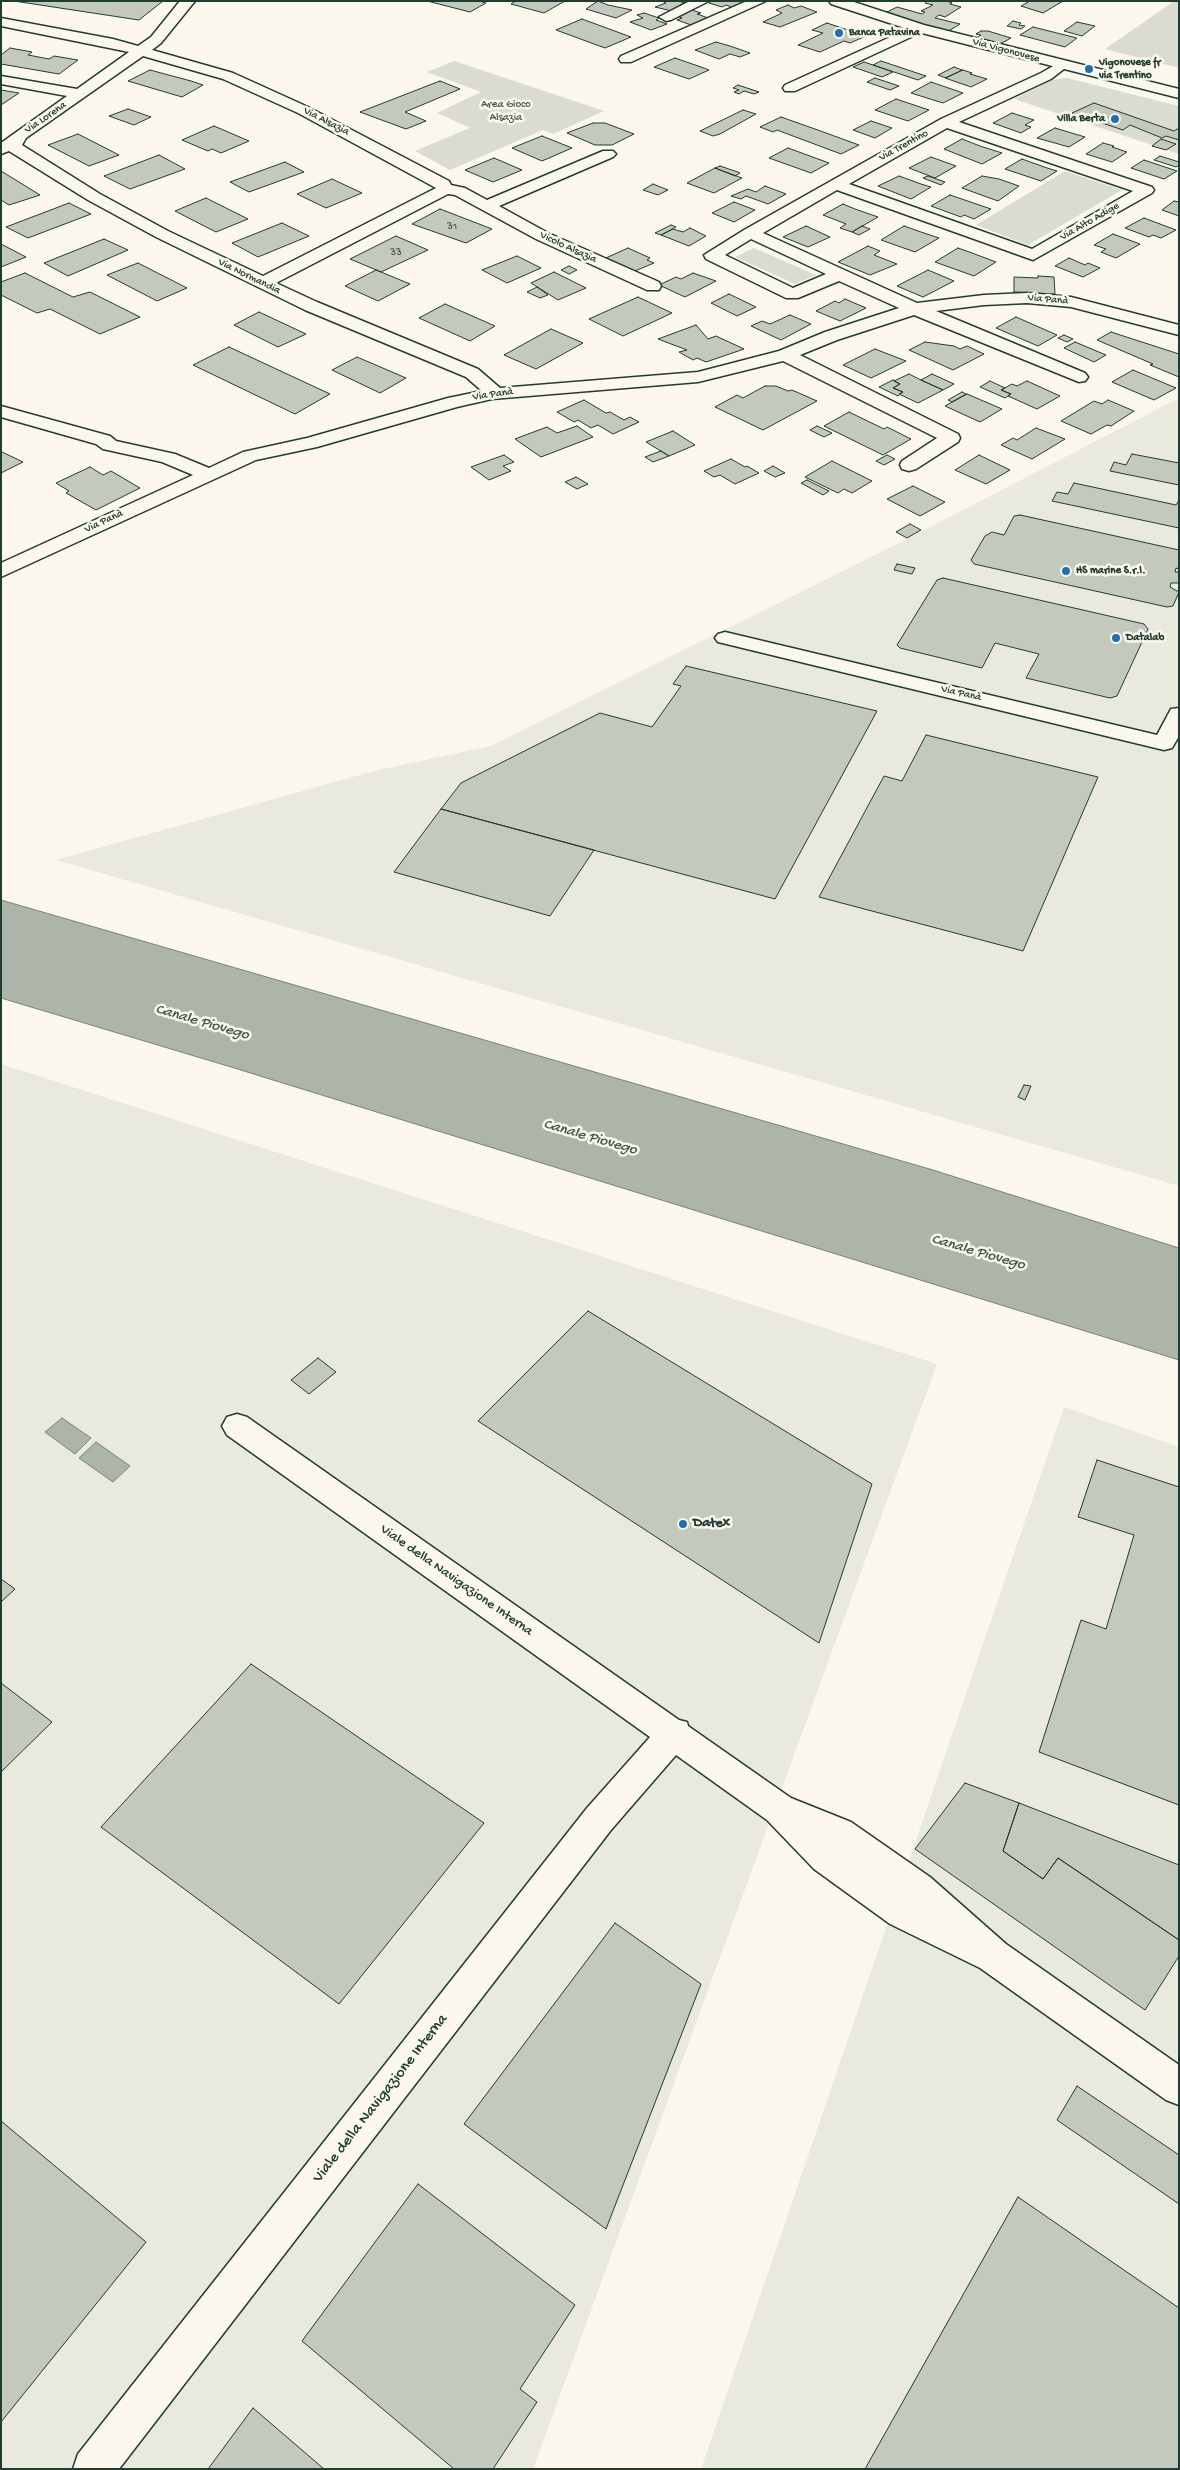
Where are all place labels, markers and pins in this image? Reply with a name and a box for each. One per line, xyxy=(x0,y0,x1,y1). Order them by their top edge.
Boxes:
place label: Banca Patavina xyxy=(849,26,920,40)
marker: Banca Patavina xyxy=(833,27,845,39)
place label: Vigonovese fr via Trentino xyxy=(1099,56,1161,82)
marker: Vigonovese fr via Trentino xyxy=(1083,63,1095,75)
place label: Villa Berta xyxy=(1057,112,1105,126)
marker: Villa Berta xyxy=(1109,113,1121,125)
place label: HS marine S.r.l. xyxy=(1076,564,1145,578)
marker: HS marine S.r.l. xyxy=(1060,565,1072,577)
place label: Datalab xyxy=(1126,631,1164,645)
marker: Datalab xyxy=(1110,632,1122,644)
place label: Datex xyxy=(693,1516,730,1532)
marker: Datex xyxy=(677,1518,689,1530)

